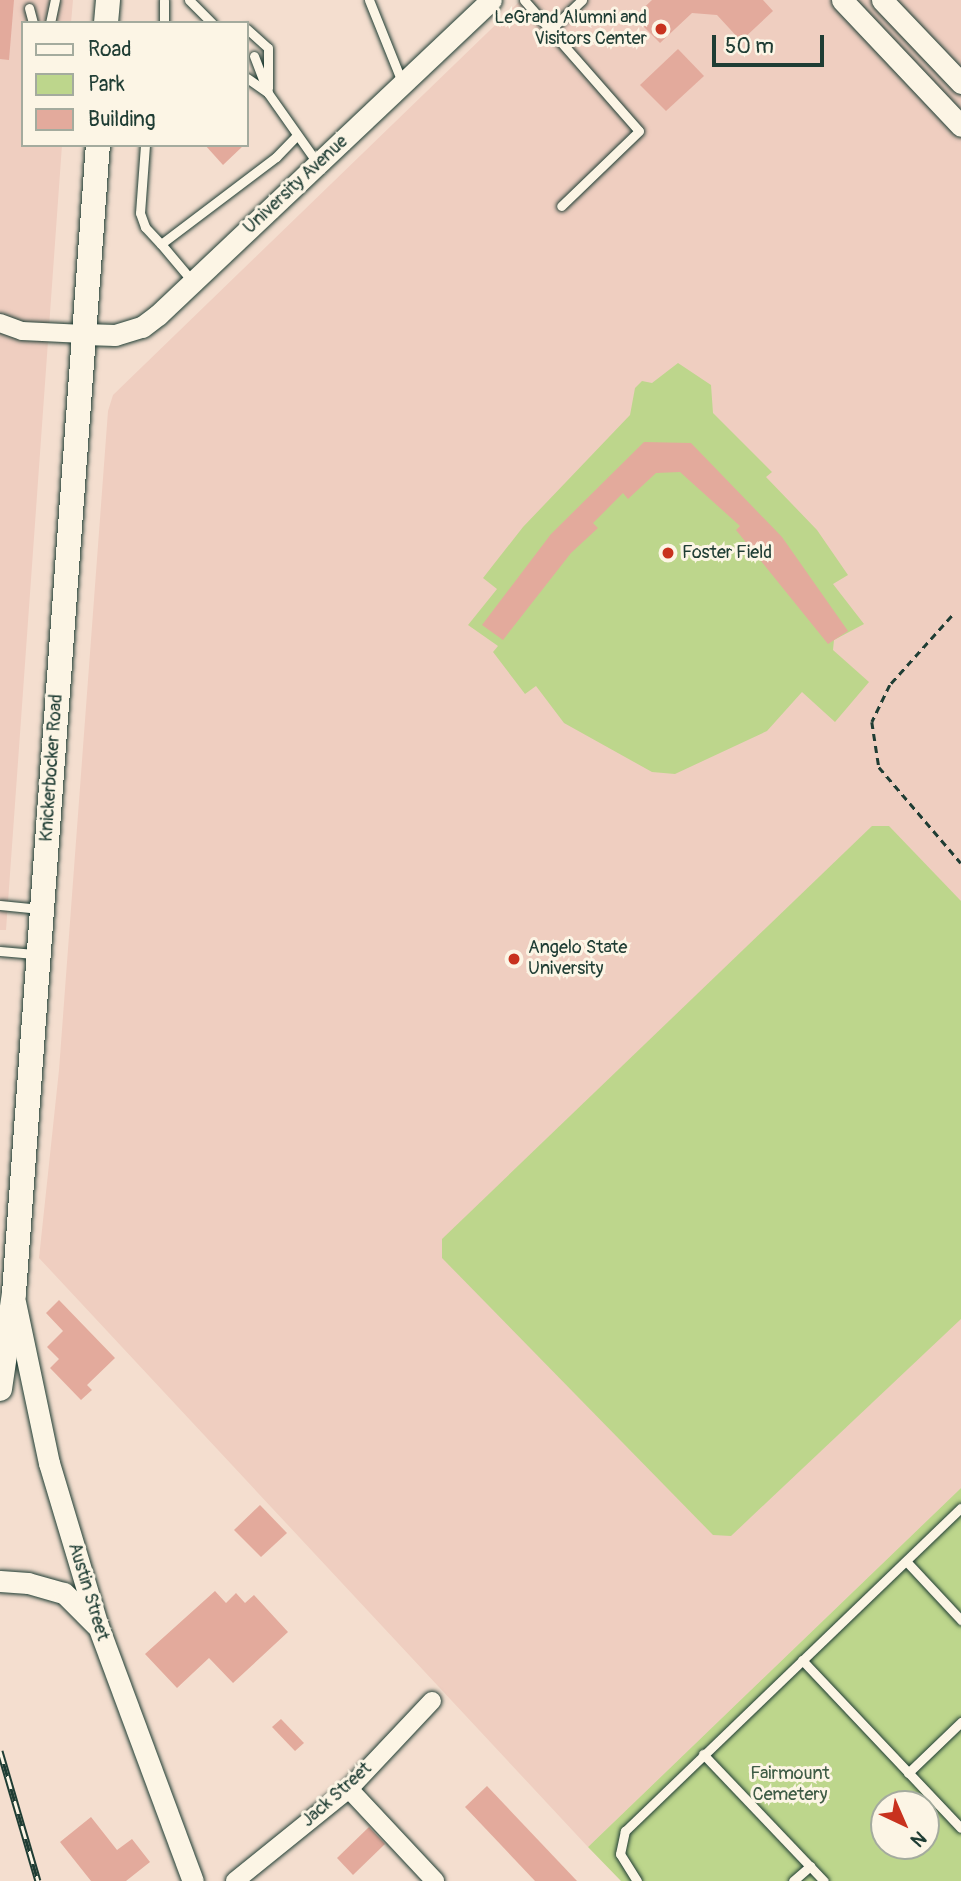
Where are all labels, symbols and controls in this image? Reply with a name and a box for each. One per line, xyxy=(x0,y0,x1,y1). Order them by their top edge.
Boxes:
place label: LeGrand Alumni and Visitors Center xyxy=(494,8,647,50)
legend xyxy=(21,21,248,147)
marker: LeGrand Alumni and Visitors Center xyxy=(653,21,669,37)
scale bar xyxy=(716,21,828,65)
text: 50 m xyxy=(725,33,774,60)
text: Road xyxy=(88,36,132,63)
text: Park xyxy=(88,71,125,98)
text: Building xyxy=(88,106,155,133)
street label: University Avenue xyxy=(239,131,353,239)
place label: Foster Field xyxy=(682,542,772,564)
marker: Foster Field xyxy=(660,545,676,561)
street label: Knickerbocker Road xyxy=(36,694,68,842)
place label: Angelo State University xyxy=(528,938,627,981)
marker: Angelo State University xyxy=(506,951,522,967)
street label: Austin Street xyxy=(63,1540,113,1644)
street label: Jack Street xyxy=(298,1758,376,1832)
park label: Fairmount Cemetery xyxy=(750,1764,830,1806)
north arrow xyxy=(870,1790,940,1860)
text: N xyxy=(905,1826,931,1852)

